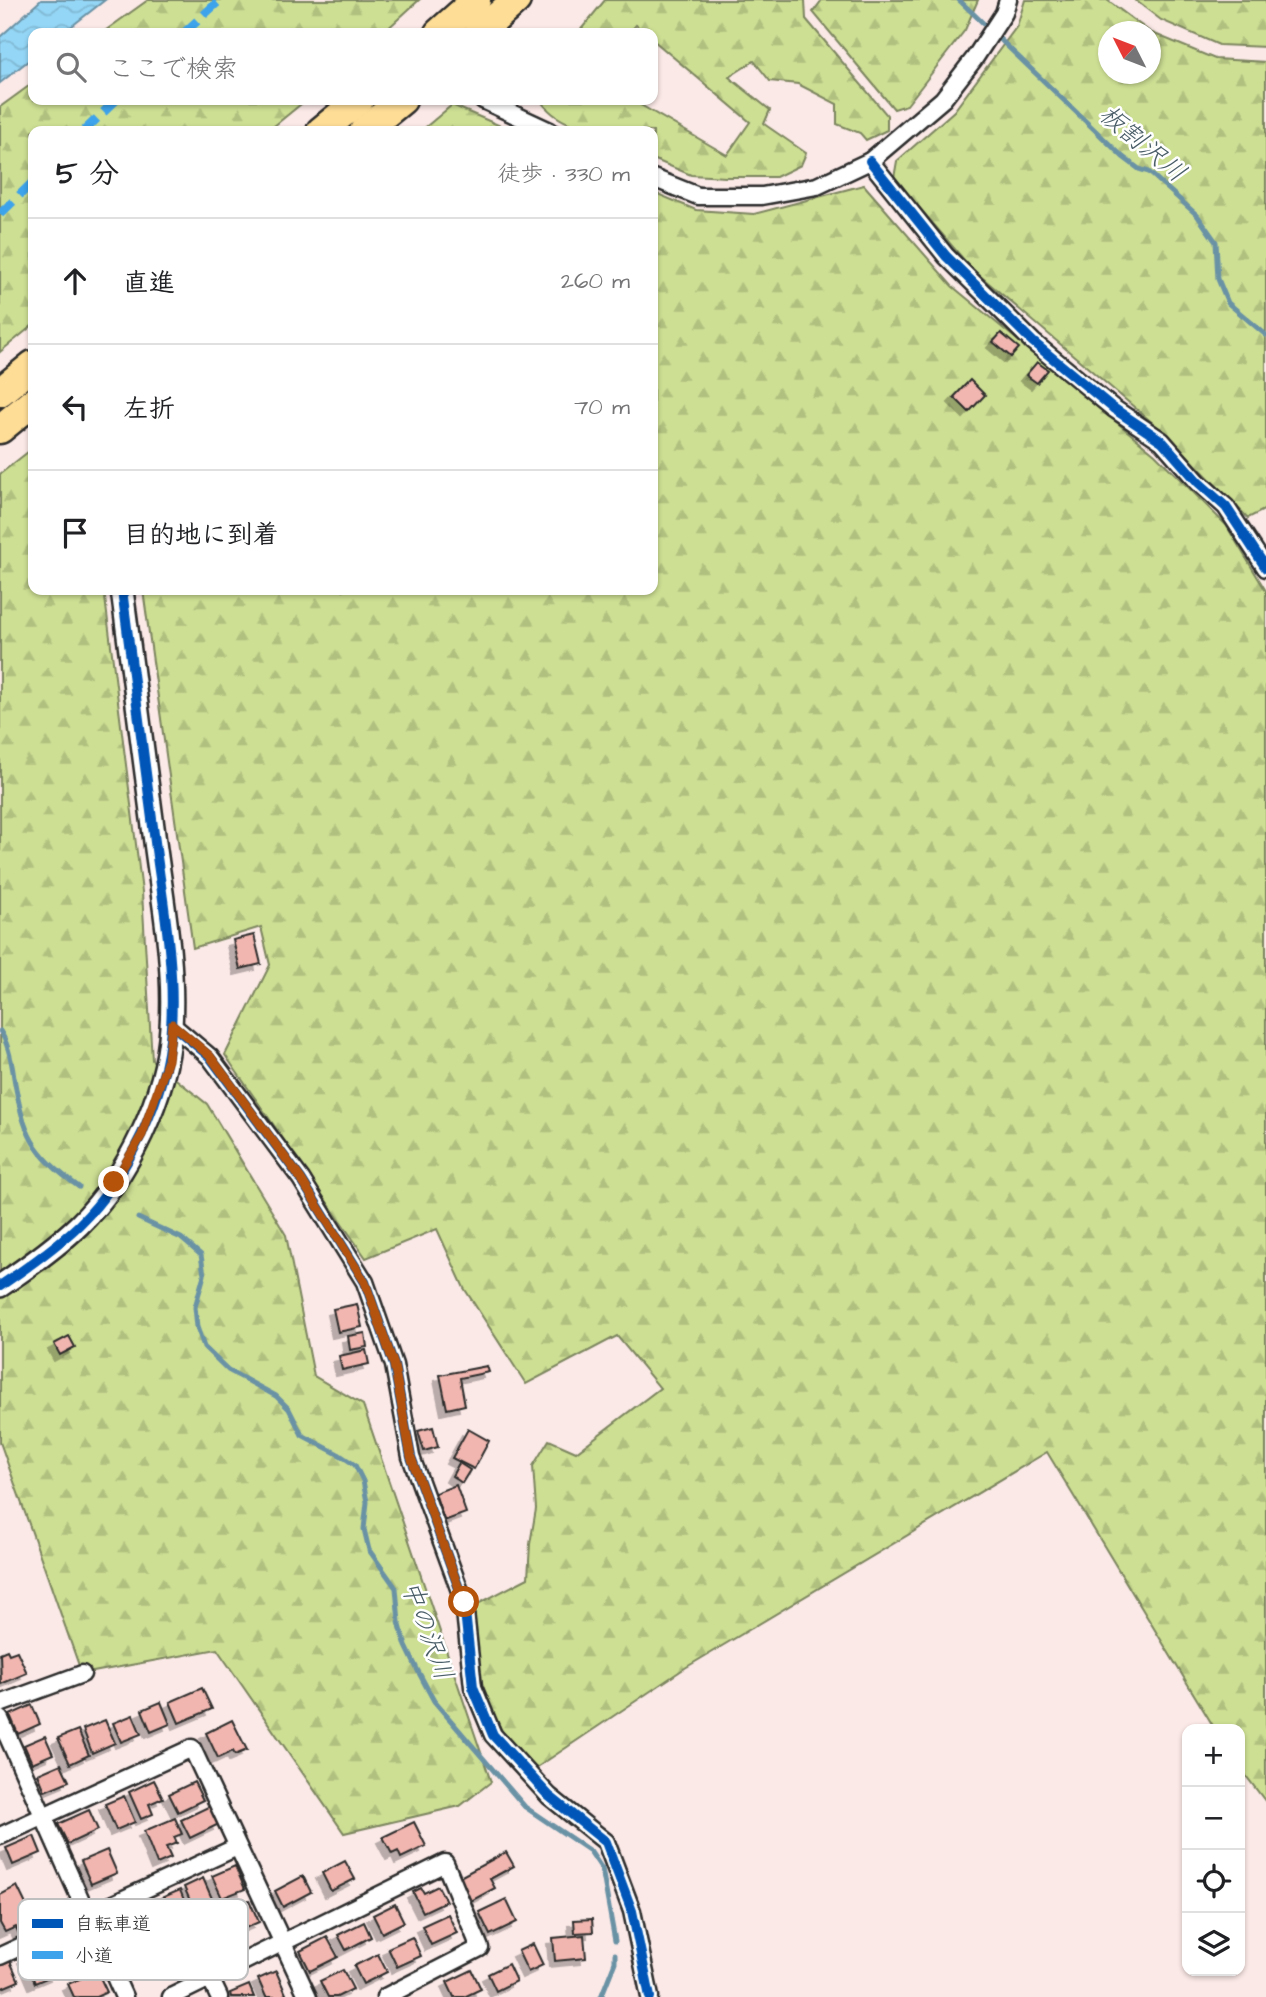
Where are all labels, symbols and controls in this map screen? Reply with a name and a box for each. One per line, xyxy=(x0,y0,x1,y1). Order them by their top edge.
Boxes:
north arrow xyxy=(1098,21,1161,84)
search box xyxy=(28,28,658,105)
icon: search xyxy=(52,48,90,86)
text: ここで検索 xyxy=(108,51,238,87)
water label: 板割沢川 xyxy=(1091,97,1194,191)
text: 5 分 xyxy=(56,153,119,195)
text: 徒歩 · 330 m xyxy=(497,158,630,190)
icon: ahead xyxy=(56,262,94,300)
text: 直進 xyxy=(123,265,175,301)
text: 260 m xyxy=(561,265,630,297)
icon: left xyxy=(56,388,94,426)
text: 左折 xyxy=(123,391,175,427)
text: 70 m xyxy=(574,391,630,423)
icon: arrive xyxy=(56,514,94,552)
text: 目的地に到着 xyxy=(123,517,279,553)
route end xyxy=(98,1166,129,1197)
water label: 中の沢川 xyxy=(392,1575,462,1685)
route start xyxy=(448,1586,479,1617)
map controls xyxy=(1182,1724,1245,1976)
button: + xyxy=(1182,1724,1245,1787)
button: − xyxy=(1182,1787,1245,1850)
button: locate xyxy=(1182,1850,1245,1913)
legend xyxy=(18,1899,248,1980)
text: 自転車道 xyxy=(75,1911,151,1938)
button: layers xyxy=(1182,1913,1245,1976)
text: 小道 xyxy=(75,1943,113,1970)

